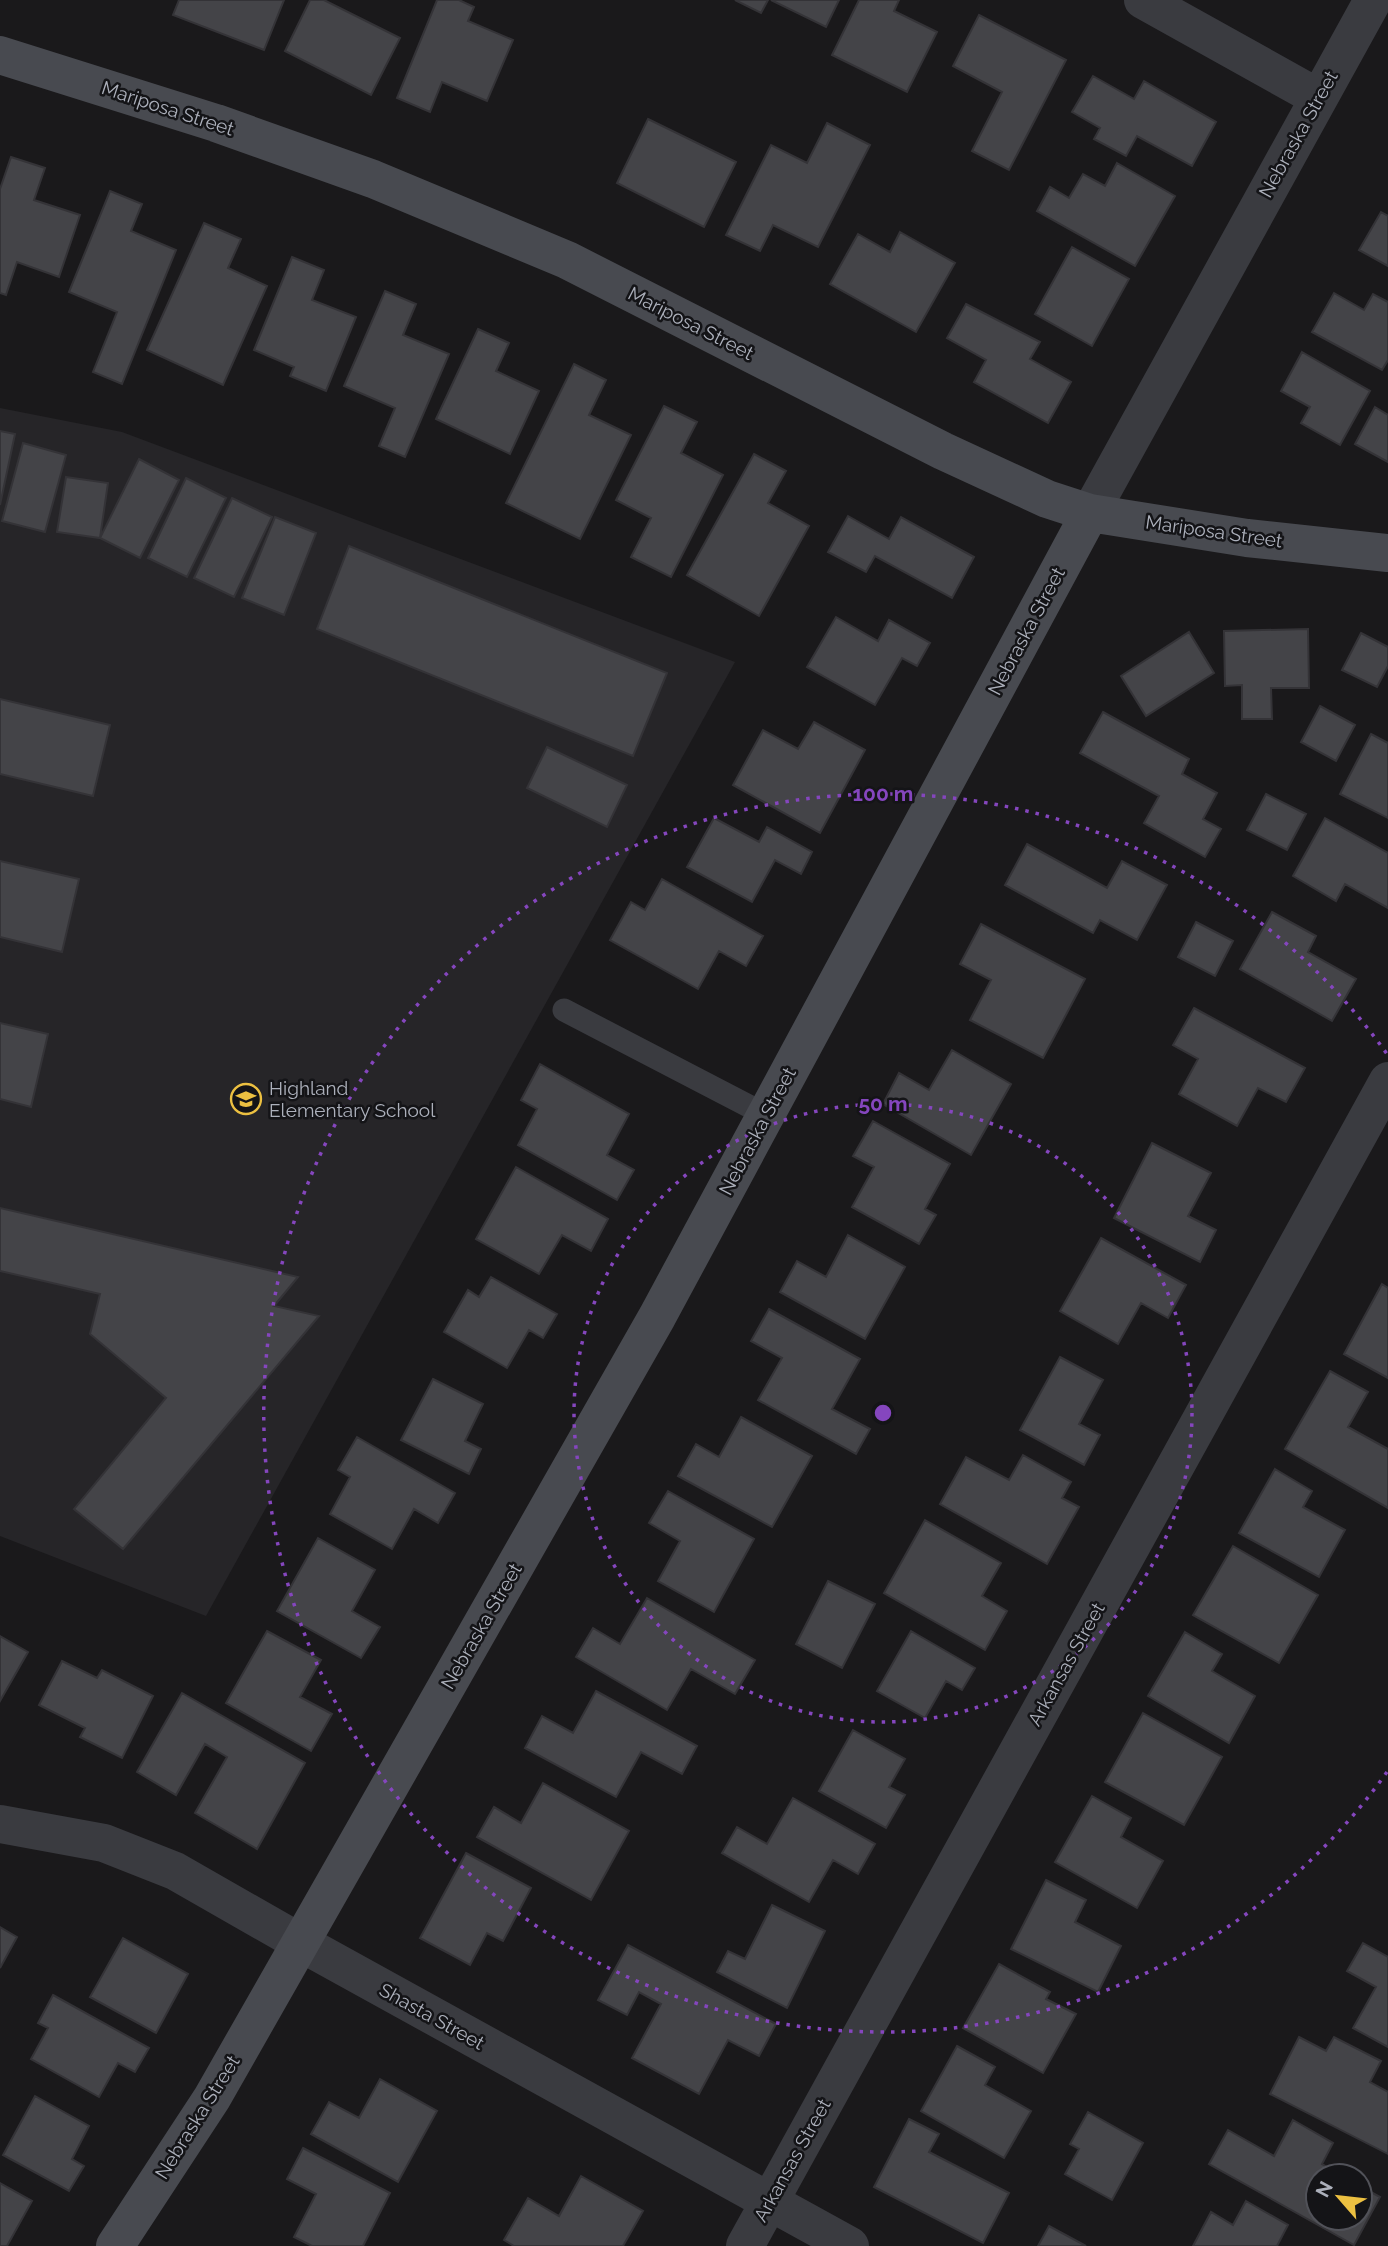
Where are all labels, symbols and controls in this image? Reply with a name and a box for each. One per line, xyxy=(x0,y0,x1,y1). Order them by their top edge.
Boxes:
street label: Nebraska Street xyxy=(1254,66,1342,201)
street label: Mariposa Street xyxy=(99,76,238,140)
street label: Mariposa Street xyxy=(625,282,758,364)
street label: Mariposa Street xyxy=(1144,511,1284,552)
street label: Nebraska Street xyxy=(983,563,1069,699)
text: 100 m xyxy=(853,781,913,806)
street label: Nebraska Street xyxy=(714,1063,800,1199)
place label: Highland Elementary School xyxy=(269,1077,436,1121)
school or university icon: Highland Elementary School xyxy=(229,1082,263,1116)
text: 50 m xyxy=(858,1091,908,1116)
centre of rings xyxy=(871,1401,895,1425)
street label: Nebraska Street xyxy=(436,1559,526,1693)
street label: Arkansas Street xyxy=(1023,1598,1109,1729)
street label: Shasta Street xyxy=(376,1978,489,2054)
street label: Nebraska Street xyxy=(150,2051,244,2183)
street label: Arkansas Street xyxy=(749,2094,835,2225)
north arrow xyxy=(1304,2162,1374,2232)
text: N xyxy=(1311,2177,1337,2201)

